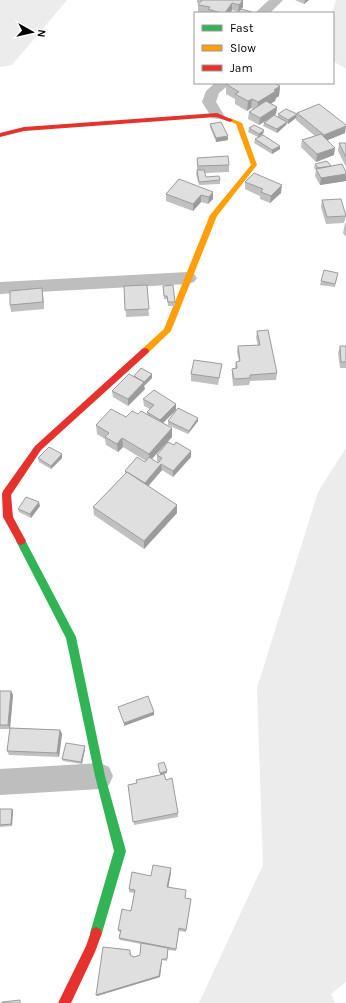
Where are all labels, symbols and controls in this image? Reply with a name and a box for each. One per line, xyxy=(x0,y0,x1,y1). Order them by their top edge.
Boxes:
north arrow xyxy=(12,12,52,52)
legend xyxy=(194,12,334,84)
text: Fast xyxy=(230,21,254,35)
text: N xyxy=(34,29,48,38)
text: Slow xyxy=(230,41,256,55)
text: Jam xyxy=(230,61,253,75)

